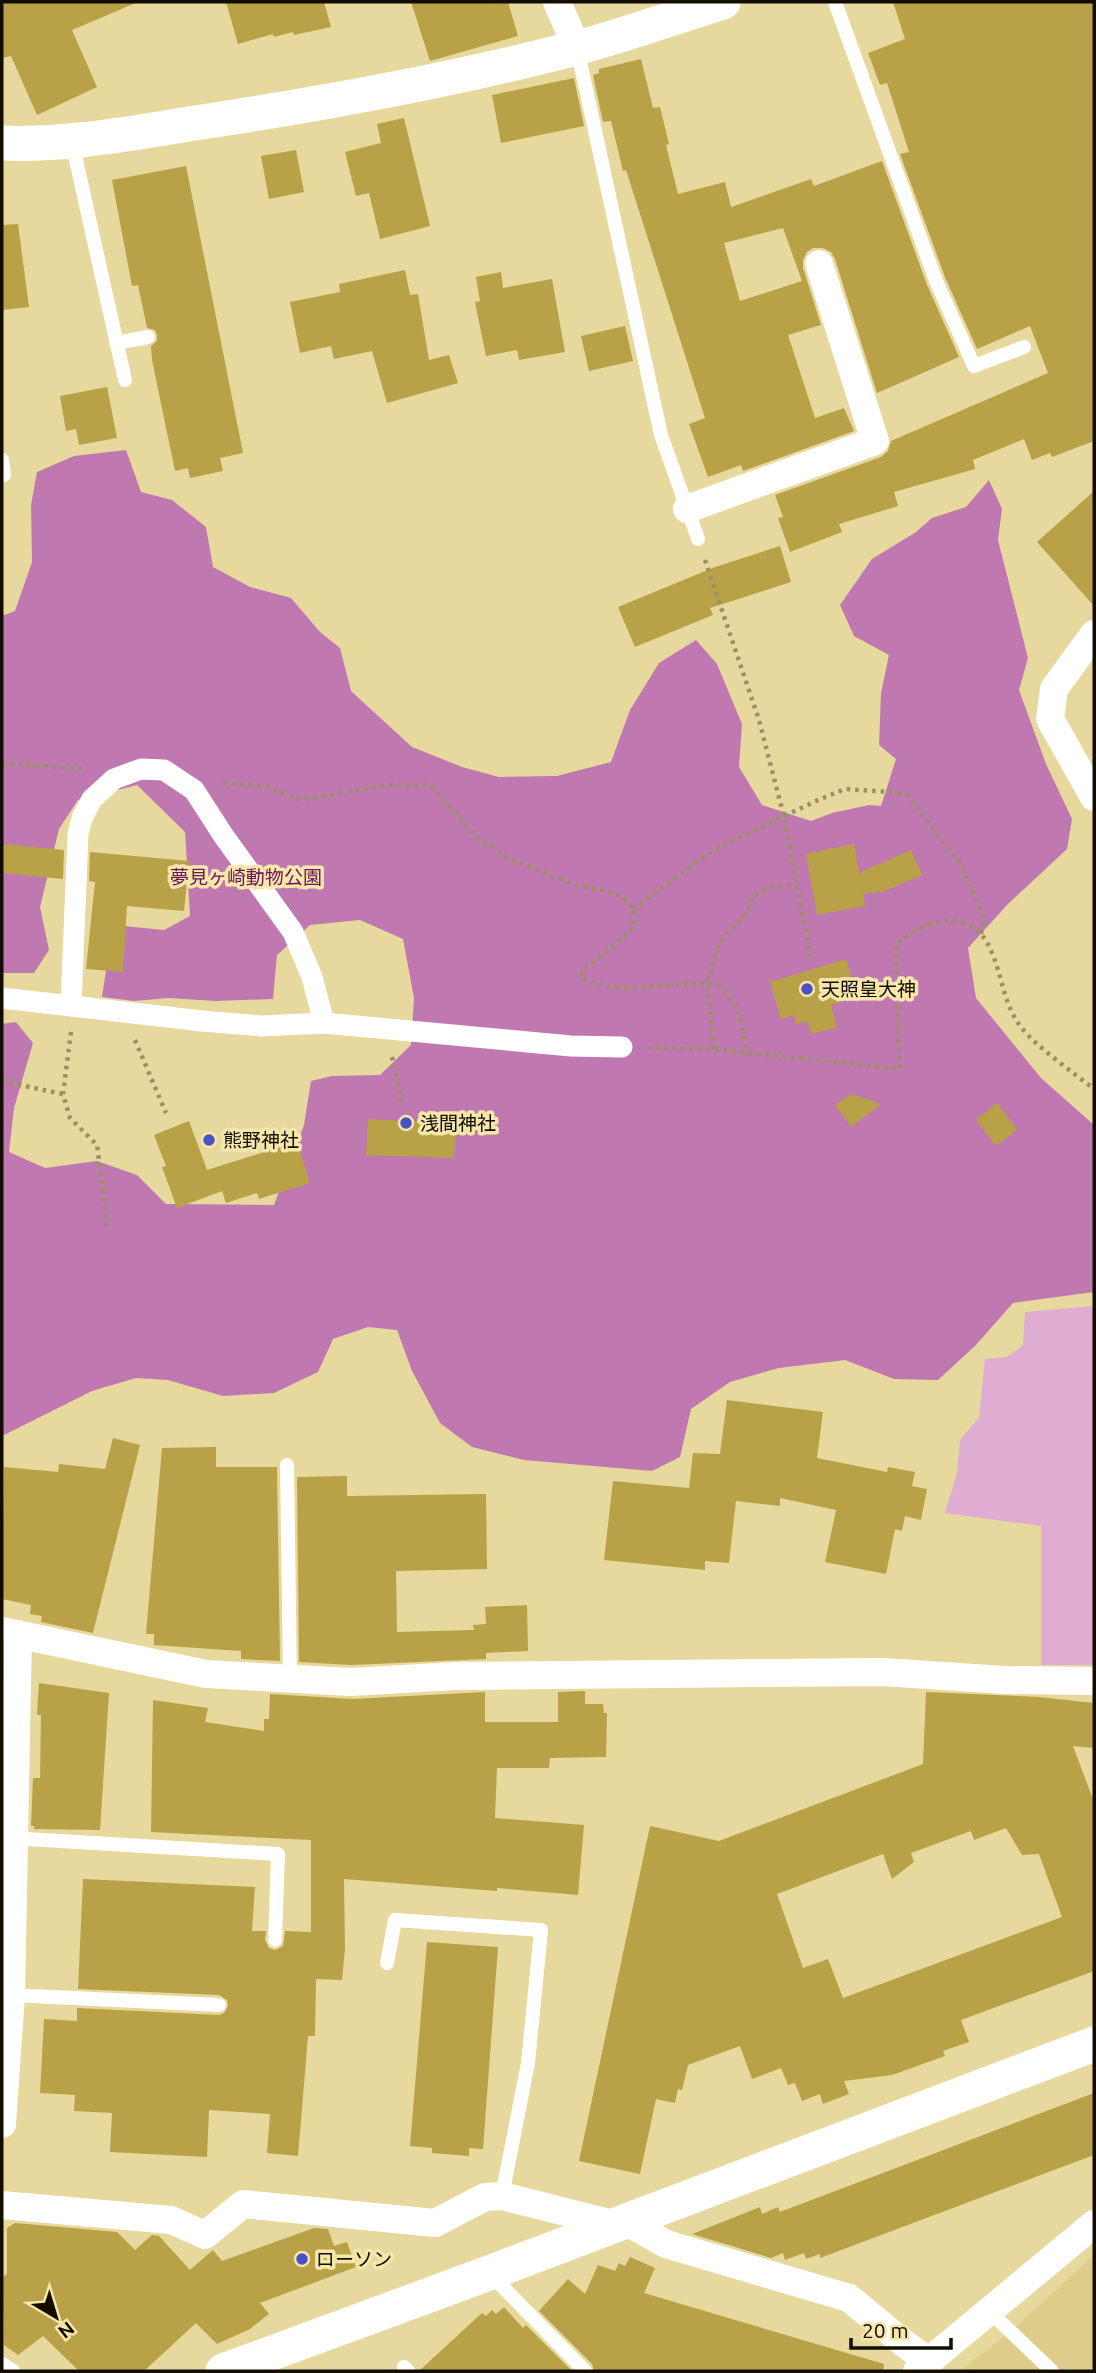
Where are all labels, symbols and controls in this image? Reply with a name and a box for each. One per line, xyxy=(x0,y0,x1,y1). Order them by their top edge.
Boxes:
park label: 夢見ヶ崎動物公園 xyxy=(170,866,322,888)
place label: 天照皇大神 xyxy=(821,978,916,1000)
marker: 天照皇大神 xyxy=(799,981,815,997)
place label: 浅間神社 xyxy=(420,1112,496,1134)
marker: 浅間神社 xyxy=(398,1115,414,1131)
place label: 熊野神社 xyxy=(223,1129,299,1151)
marker: 熊野神社 xyxy=(201,1132,217,1148)
place label: ローソン xyxy=(316,2248,392,2270)
marker: ローソン xyxy=(294,2251,310,2267)
north arrow xyxy=(21,2282,91,2352)
scale bar xyxy=(851,2306,951,2350)
text: N xyxy=(54,2317,79,2343)
text: 20 m xyxy=(862,2318,909,2342)

